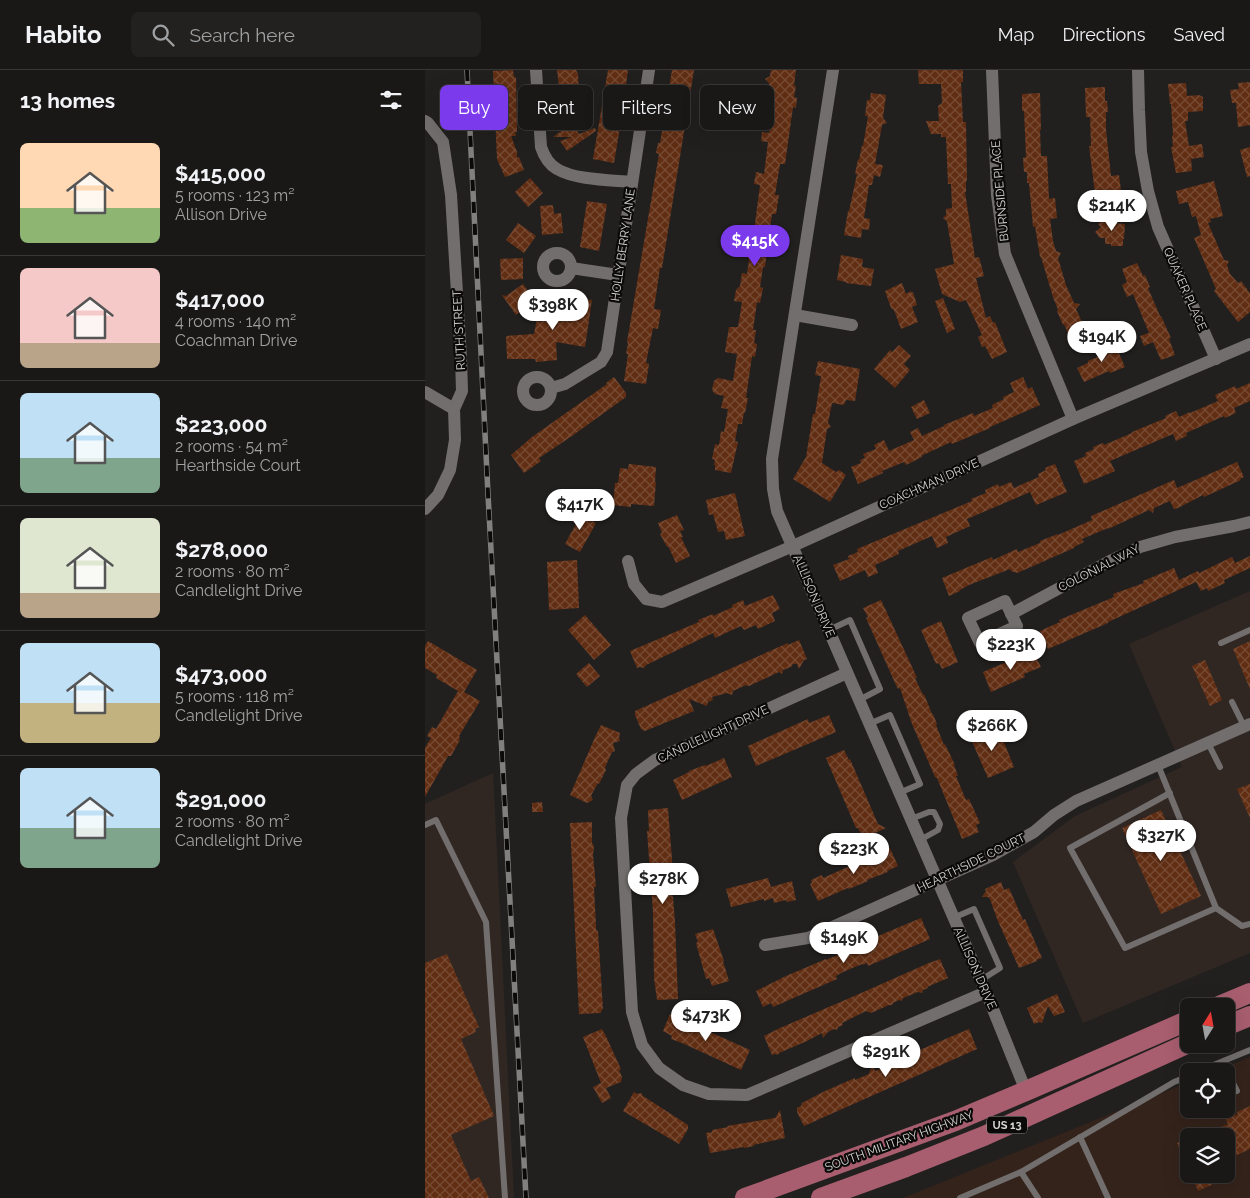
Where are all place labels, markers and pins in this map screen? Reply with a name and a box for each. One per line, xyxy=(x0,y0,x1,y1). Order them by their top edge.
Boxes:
pin: $214K xyxy=(1077,190,1147,232)
pin: $415K xyxy=(720,224,790,267)
pin: $398K xyxy=(518,288,588,331)
pin: $194K xyxy=(1067,320,1137,363)
pin: $417K xyxy=(545,488,615,531)
pin: $223K xyxy=(976,628,1046,671)
pin: $266K xyxy=(957,710,1027,752)
pin: $327K xyxy=(1126,820,1196,862)
pin: $223K xyxy=(819,832,889,875)
pin: $278K xyxy=(628,862,698,905)
pin: $149K xyxy=(809,922,879,964)
pin: $473K xyxy=(671,1000,741,1042)
pin: $291K xyxy=(851,1036,921,1078)

